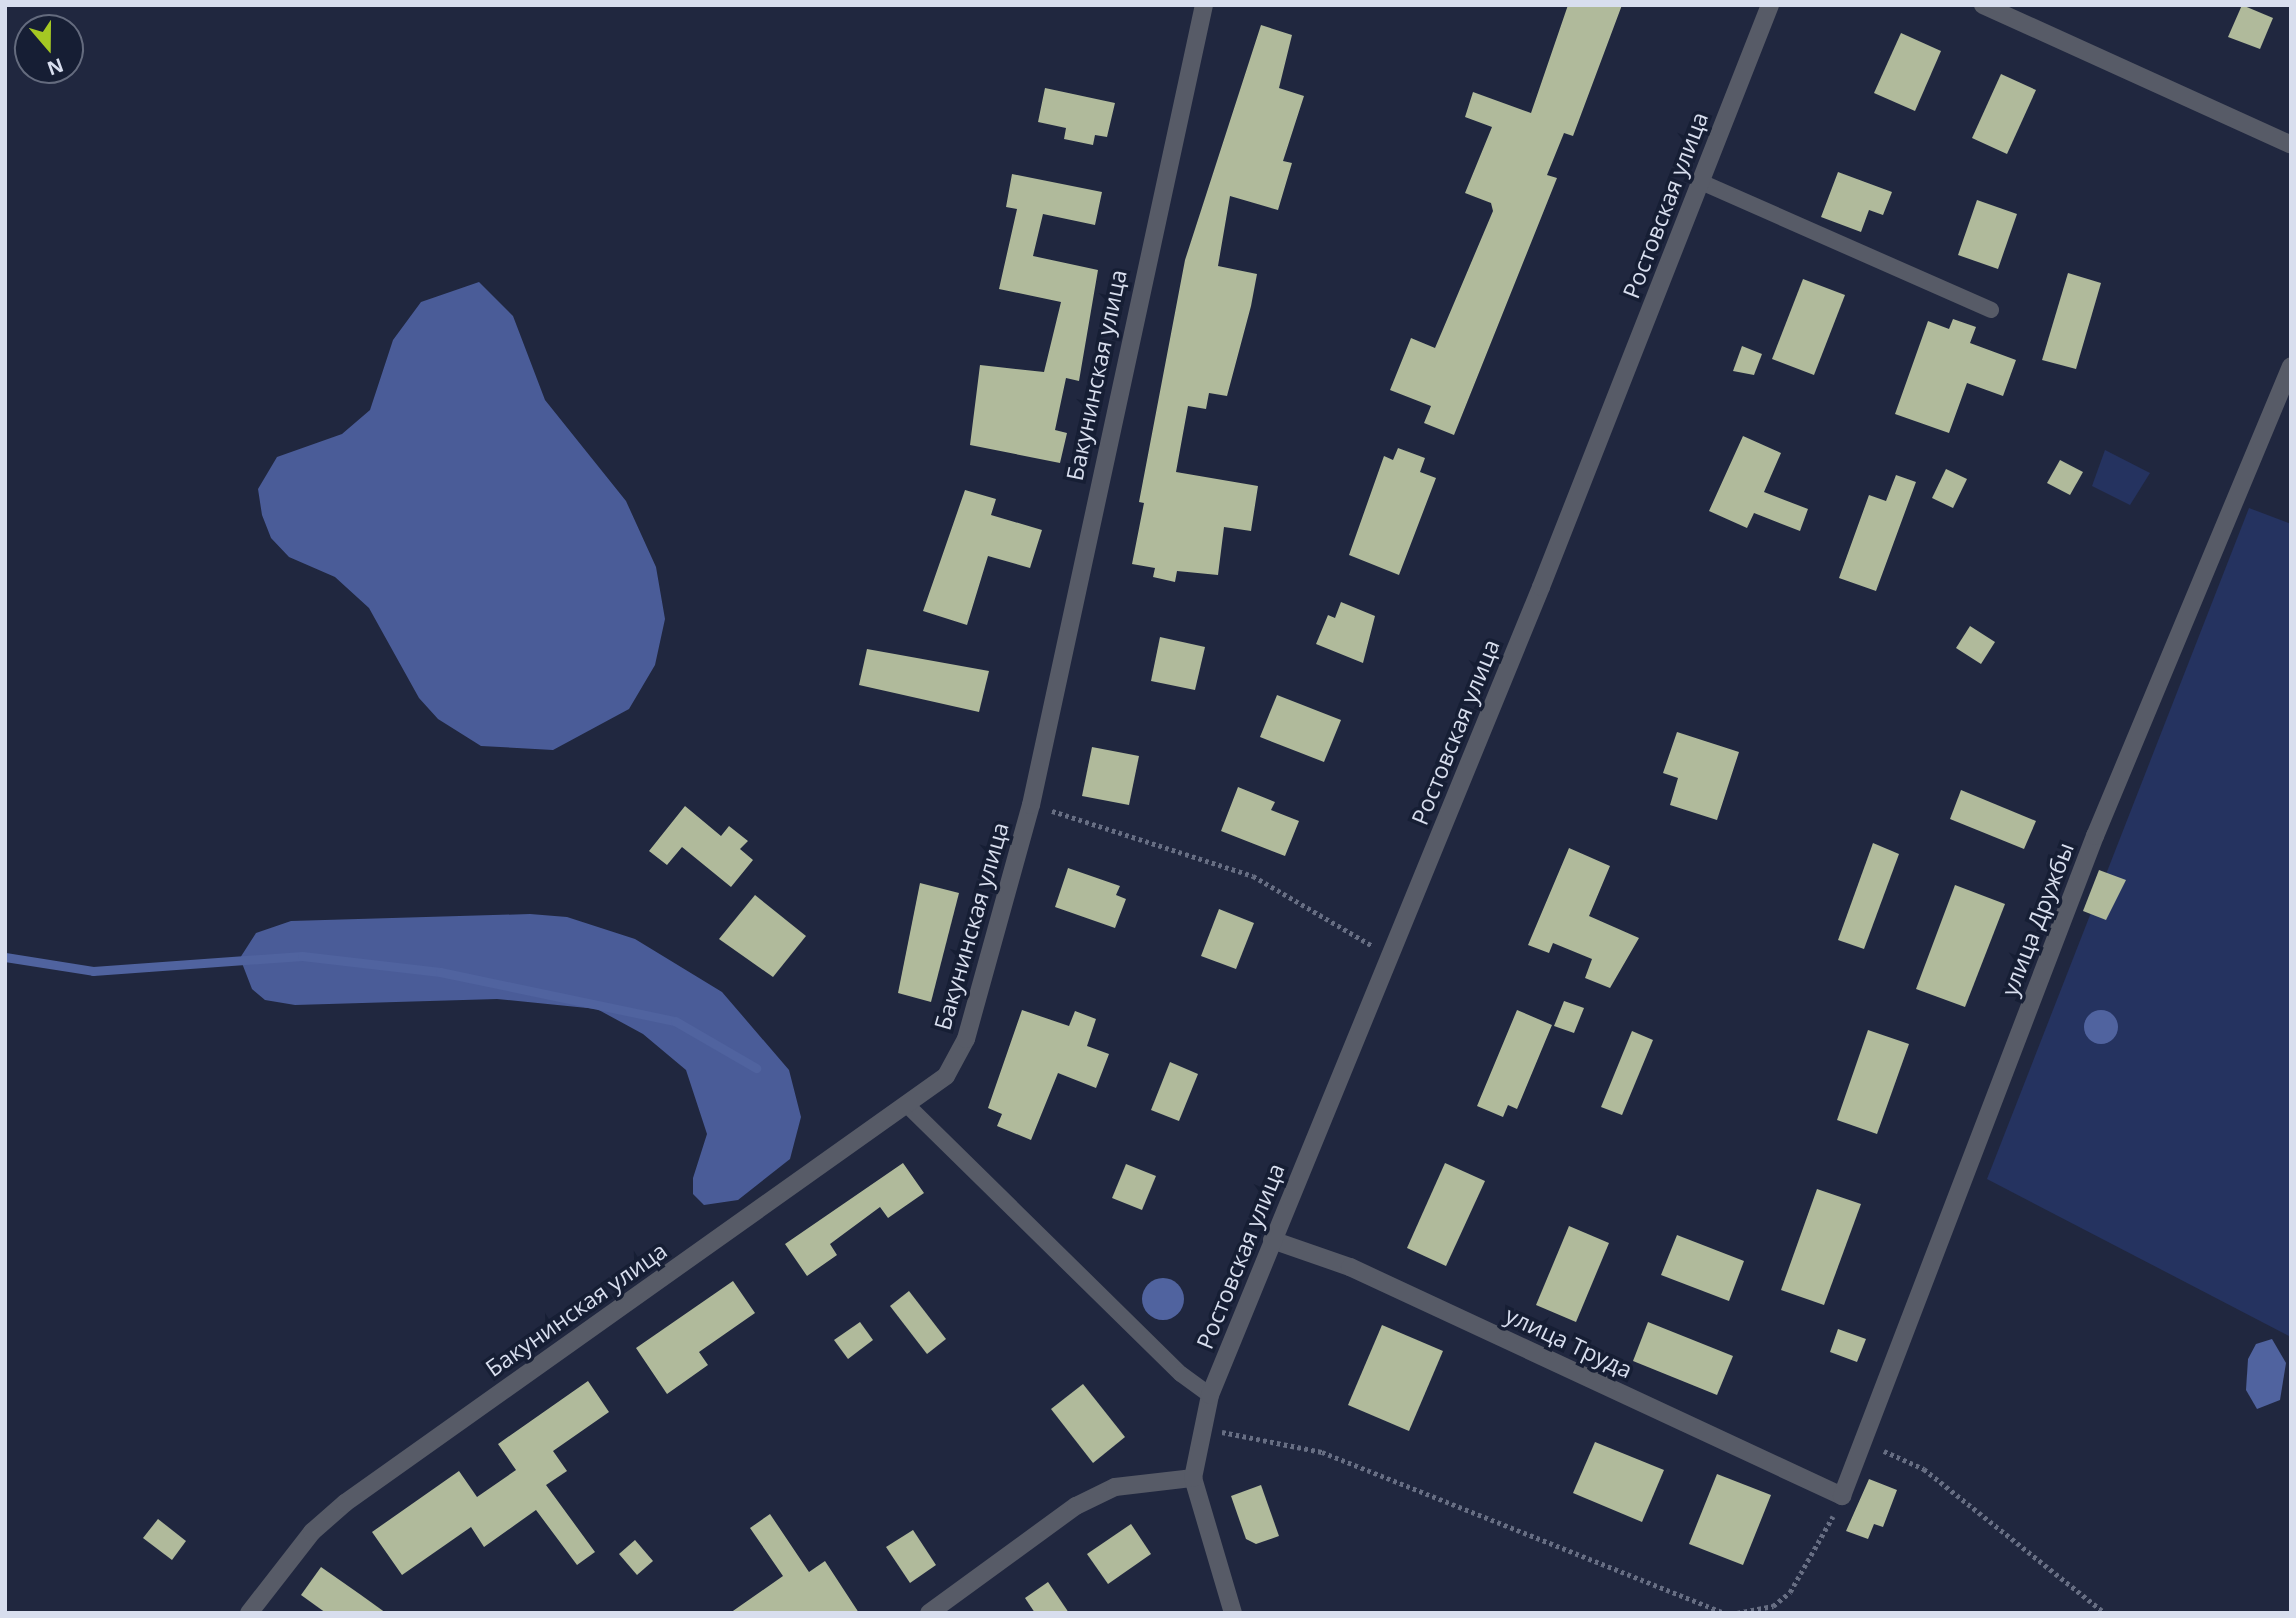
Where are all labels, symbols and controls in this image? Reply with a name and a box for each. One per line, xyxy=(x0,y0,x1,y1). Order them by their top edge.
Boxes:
north arrow xyxy=(14,14,84,84)
text: N xyxy=(44,52,67,82)
street label: Ростовская улица xyxy=(1617,108,1713,302)
street label: Бакунинская улица xyxy=(1060,267,1132,483)
street label: Ростовская улица xyxy=(1405,635,1505,829)
street label: Бакунинская улица xyxy=(928,819,1014,1033)
street label: улица Дружбы xyxy=(1995,838,2079,1000)
street label: Ростовская улица xyxy=(1190,1159,1290,1353)
street label: Бакунинская улица xyxy=(480,1236,672,1382)
street label: улица Труда xyxy=(1501,1301,1637,1383)

